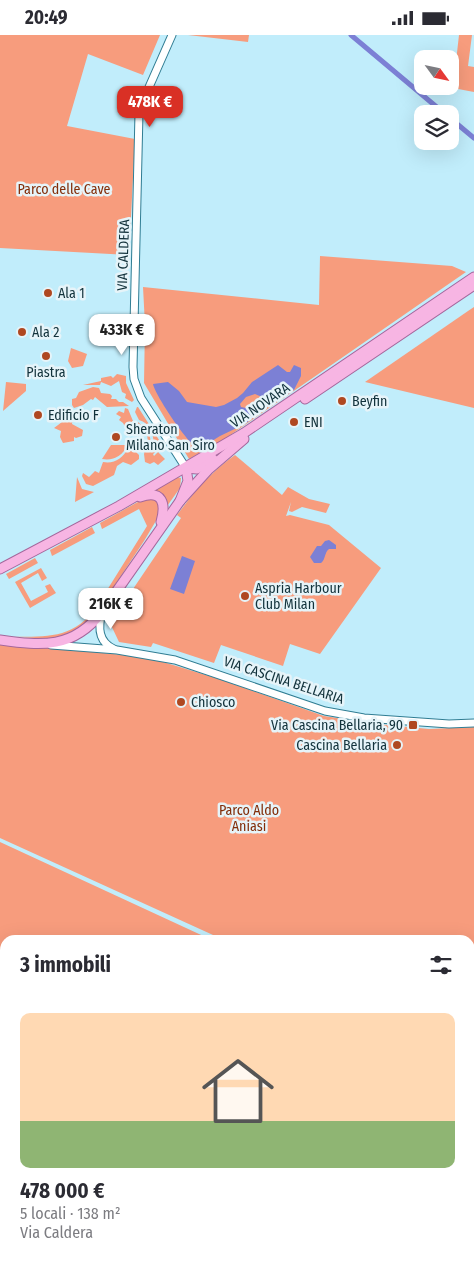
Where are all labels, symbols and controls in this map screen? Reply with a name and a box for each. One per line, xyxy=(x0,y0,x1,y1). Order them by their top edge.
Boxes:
text: 20:49 xyxy=(25,6,68,29)
north arrow xyxy=(414,50,459,95)
map controls xyxy=(414,50,459,150)
pin: 478K € xyxy=(109,86,191,128)
text: 478K € xyxy=(128,92,172,111)
button: layers xyxy=(414,105,459,150)
park label: Parco delle Cave xyxy=(18,181,111,198)
street label: VIA CALDERA xyxy=(114,218,133,291)
place label: Ala 1 xyxy=(58,285,85,302)
marker: Ala 1 xyxy=(42,287,54,299)
pin: 433K € xyxy=(81,313,163,356)
text: 433K € xyxy=(100,320,144,339)
place label: Ala 2 xyxy=(32,324,59,341)
marker: Ala 2 xyxy=(16,326,28,338)
marker: Piastra xyxy=(40,350,52,362)
place label: Piastra xyxy=(26,364,66,381)
street label: VIA NOVARA xyxy=(227,379,294,431)
place label: Beyfin xyxy=(352,393,387,410)
marker: Beyfin xyxy=(336,395,348,407)
place label: Edificio F xyxy=(48,407,99,424)
marker: Edificio F xyxy=(32,409,44,421)
place label: ENI xyxy=(304,414,323,431)
marker: ENI xyxy=(288,416,300,428)
place label: Sheraton Milano San Siro xyxy=(126,421,215,454)
marker: Sheraton Milano San Siro xyxy=(110,431,122,443)
place label: Aspria Harbour Club Milan xyxy=(255,580,342,613)
pin: 216K € xyxy=(70,587,152,630)
marker: Aspria Harbour Club Milan xyxy=(239,590,251,602)
text: 216K € xyxy=(89,594,133,613)
street label: VIA CASCINA BELLARIA xyxy=(222,653,347,708)
place label: Chiosco xyxy=(191,694,235,711)
marker: Chiosco xyxy=(175,696,187,708)
place label: Via Cascina Bellaria, 90 xyxy=(271,717,403,734)
marker: Via Cascina Bellaria, 90 xyxy=(407,719,419,731)
place label: Cascina Bellaria xyxy=(296,737,387,754)
marker: Cascina Bellaria xyxy=(391,739,403,751)
park label: Parco Aldo Aniasi xyxy=(219,802,279,835)
icon: filters xyxy=(427,951,455,979)
text: 3 immobili xyxy=(20,952,111,978)
icon: home xyxy=(193,1046,283,1136)
text: 478 000 € xyxy=(20,1178,104,1204)
text: 5 locali · 138 m² xyxy=(20,1204,120,1223)
text: Via Caldera xyxy=(20,1223,93,1242)

